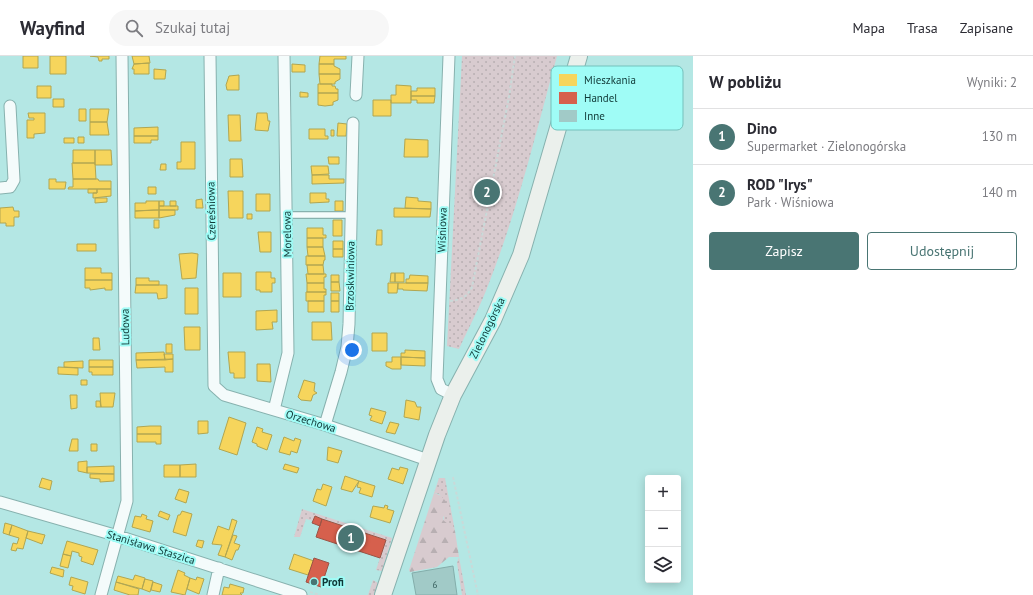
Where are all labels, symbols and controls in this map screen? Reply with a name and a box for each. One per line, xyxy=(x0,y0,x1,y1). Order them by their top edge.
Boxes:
search box xyxy=(109,10,389,46)
text: Wayfind xyxy=(20,16,85,40)
icon: search xyxy=(123,17,145,39)
text: Szukaj tutaj xyxy=(155,18,230,37)
text: Mapa xyxy=(852,19,885,37)
text: Trasa xyxy=(907,19,938,37)
text: Zapisane xyxy=(960,19,1013,37)
legend xyxy=(551,66,683,130)
text: W pobliżu xyxy=(709,71,781,93)
text: Mieszkania xyxy=(584,73,636,87)
text: Wyniki: 2 xyxy=(967,74,1017,91)
text: Handel xyxy=(584,91,618,105)
text: Inne xyxy=(584,109,605,123)
text: Dino xyxy=(747,119,777,138)
text: 1 xyxy=(718,128,726,145)
text: 130 m xyxy=(982,128,1017,145)
text: Supermarket · Zielonogórska xyxy=(747,138,906,155)
text: ROD "Irys" xyxy=(747,175,813,194)
pin: 2 xyxy=(474,177,500,207)
street label: Czereśniowa xyxy=(203,182,219,240)
text: 2 xyxy=(718,184,726,201)
text: 140 m xyxy=(982,184,1017,201)
text: Park · Wiśniowa xyxy=(747,194,834,211)
street label: Wiśniowa xyxy=(434,207,450,253)
street label: Morelowa xyxy=(280,211,294,257)
button: Zapisz xyxy=(709,232,859,270)
button: Udostępnij xyxy=(867,232,1017,270)
street label: Brzoskwiniowa xyxy=(342,241,358,311)
street label: Zielonogórska xyxy=(466,295,508,361)
street label: Ludowa xyxy=(118,309,132,345)
your location xyxy=(342,340,362,360)
street label: Orzechowa xyxy=(284,407,338,435)
map controls xyxy=(645,475,681,583)
button: + xyxy=(645,475,681,511)
button: − xyxy=(645,511,681,547)
pin: 1 xyxy=(338,523,364,553)
street label: Stanisława Staszica xyxy=(105,527,197,567)
button: layers xyxy=(645,547,681,583)
place label: Profi xyxy=(322,575,344,589)
marker: Profi xyxy=(309,577,319,587)
house number: 6 xyxy=(433,579,438,590)

